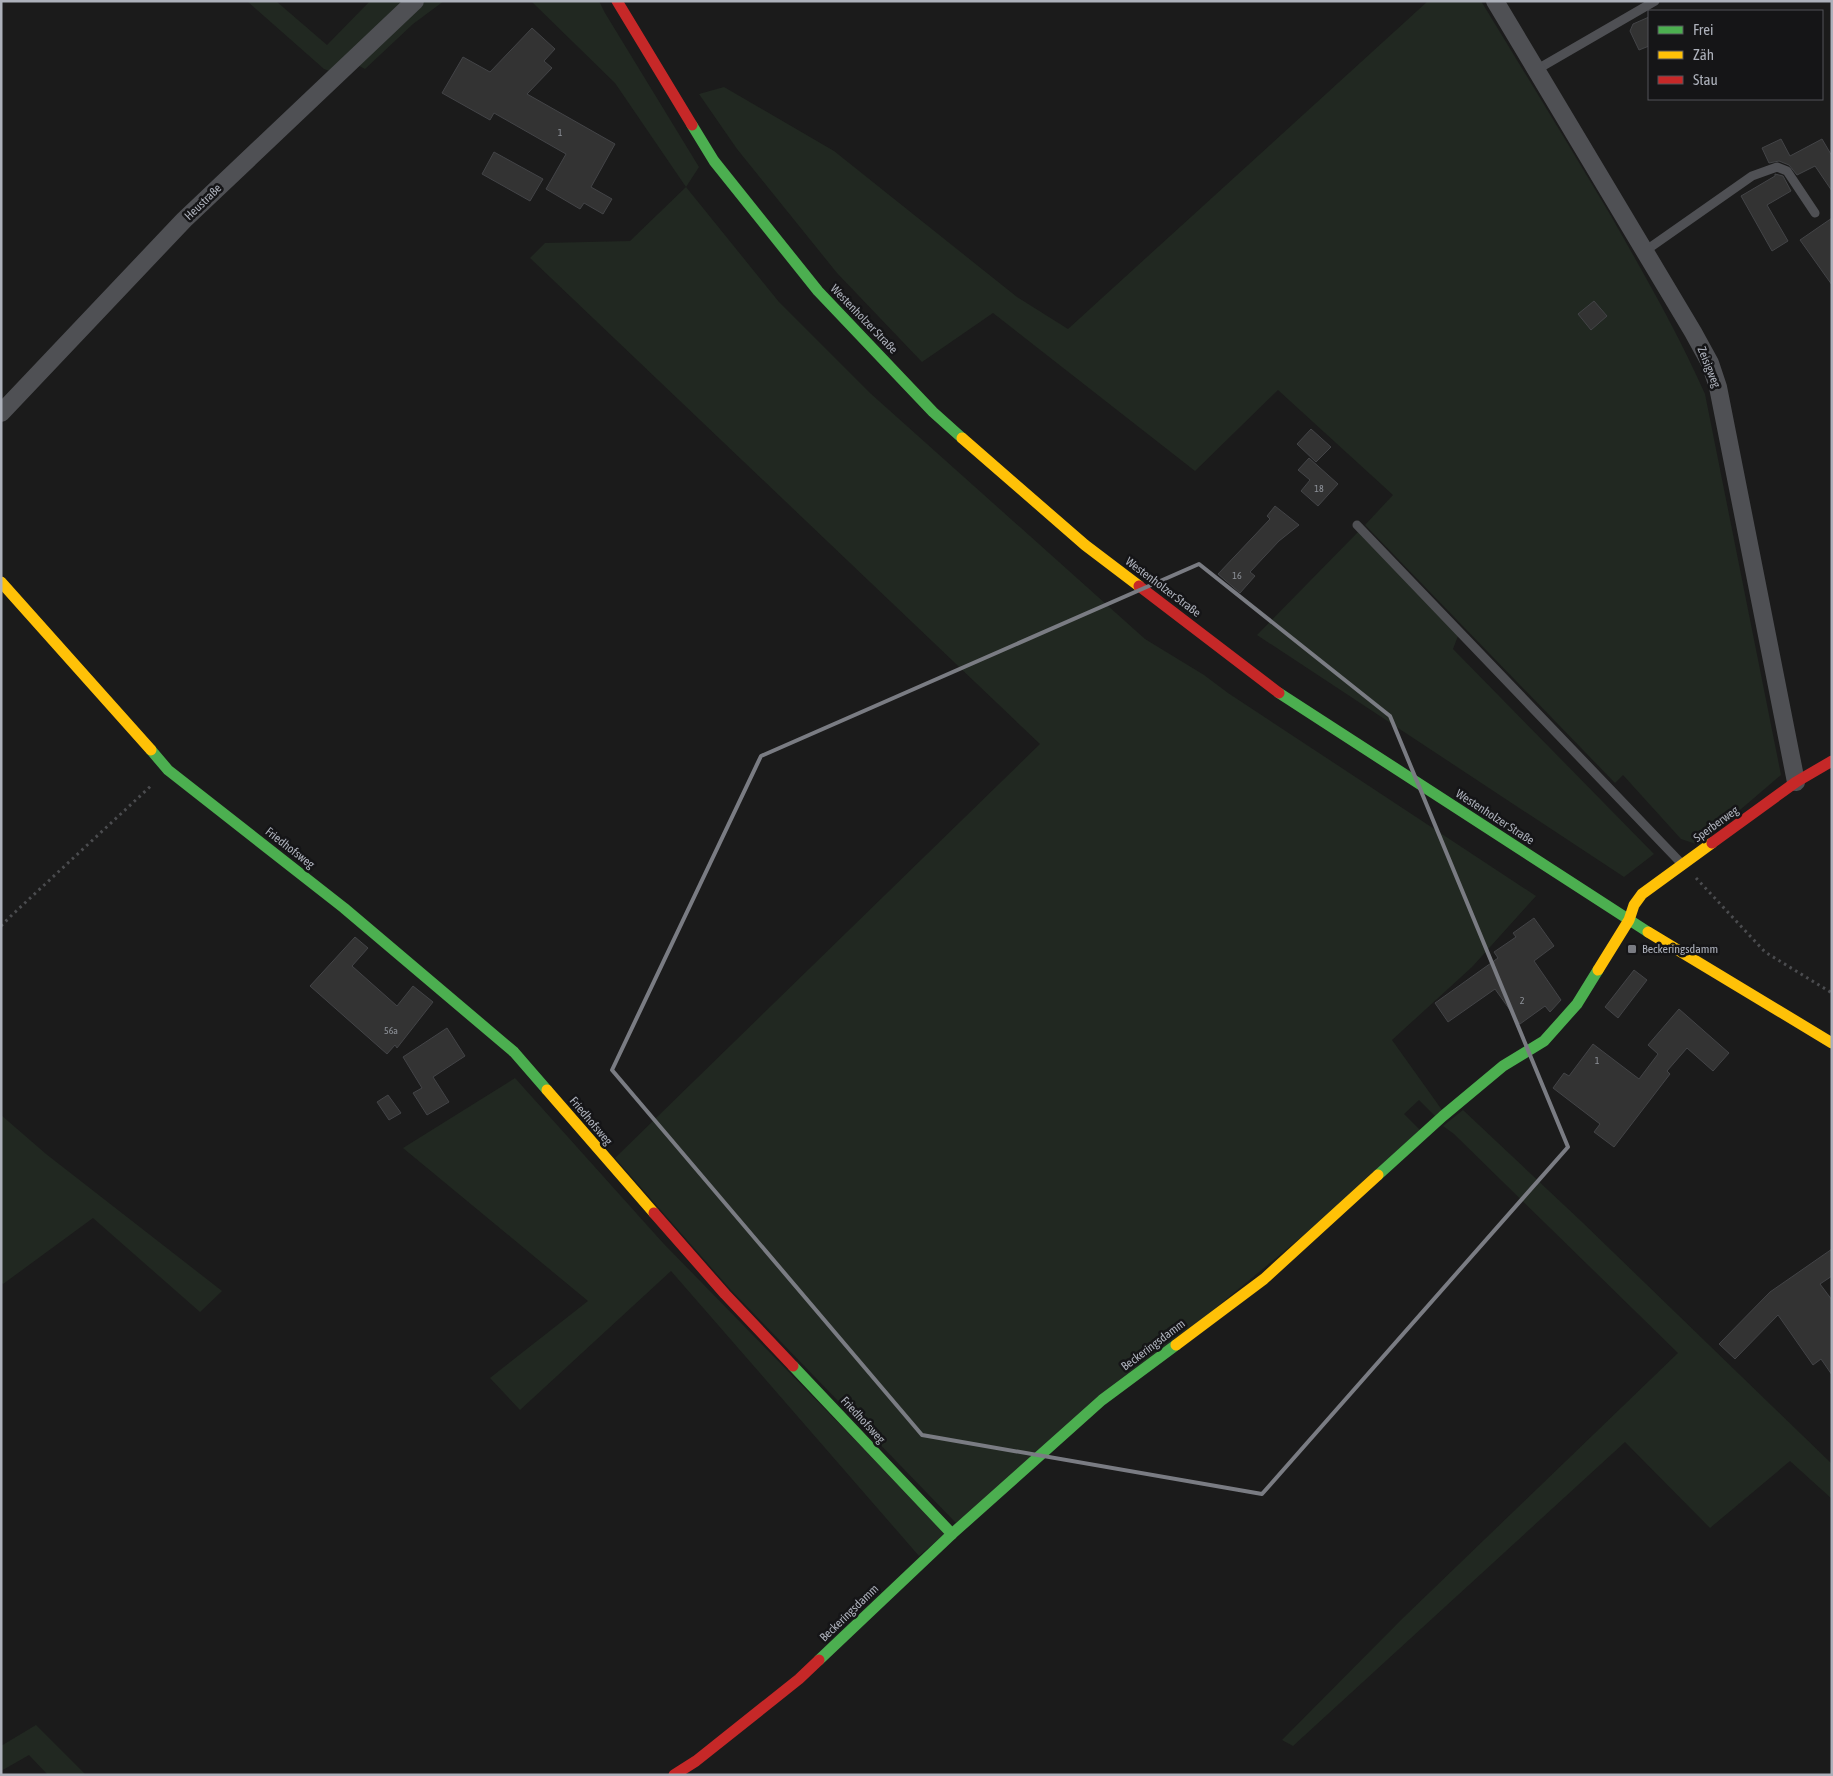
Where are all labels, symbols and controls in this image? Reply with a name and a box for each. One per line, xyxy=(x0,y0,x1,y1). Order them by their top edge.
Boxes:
legend xyxy=(1648,10,1823,100)
text: Frei xyxy=(1693,21,1713,38)
text: Zäh xyxy=(1693,46,1714,63)
text: Stau xyxy=(1693,71,1718,88)
house number: 1 xyxy=(558,127,563,138)
street label: Heustraße xyxy=(182,181,224,223)
street label: Westenholzer Straße xyxy=(828,282,900,356)
street label: Zeisigweg xyxy=(1694,344,1724,391)
house number: 18 xyxy=(1314,483,1324,494)
street label: Westenholzer Straße xyxy=(1123,554,1203,620)
house number: 16 xyxy=(1232,570,1242,581)
street label: Westenholzer Straße xyxy=(1453,786,1537,848)
street label: Sperberweg xyxy=(1691,803,1742,845)
street label: Friedhofsweg xyxy=(263,824,318,872)
place label: Beckeringsdamm xyxy=(1642,942,1718,956)
marker: Beckeringsdamm xyxy=(1626,943,1638,955)
house number: 2 xyxy=(1520,995,1525,1006)
house number: 56a xyxy=(384,1025,398,1036)
house number: 1 xyxy=(1595,1055,1600,1066)
street label: Friedhofsweg xyxy=(567,1094,616,1149)
street label: Beckeringsdamm xyxy=(1118,1317,1188,1373)
street label: Friedhofsweg xyxy=(838,1394,889,1447)
street label: Beckeringsdamm xyxy=(817,1582,881,1644)

